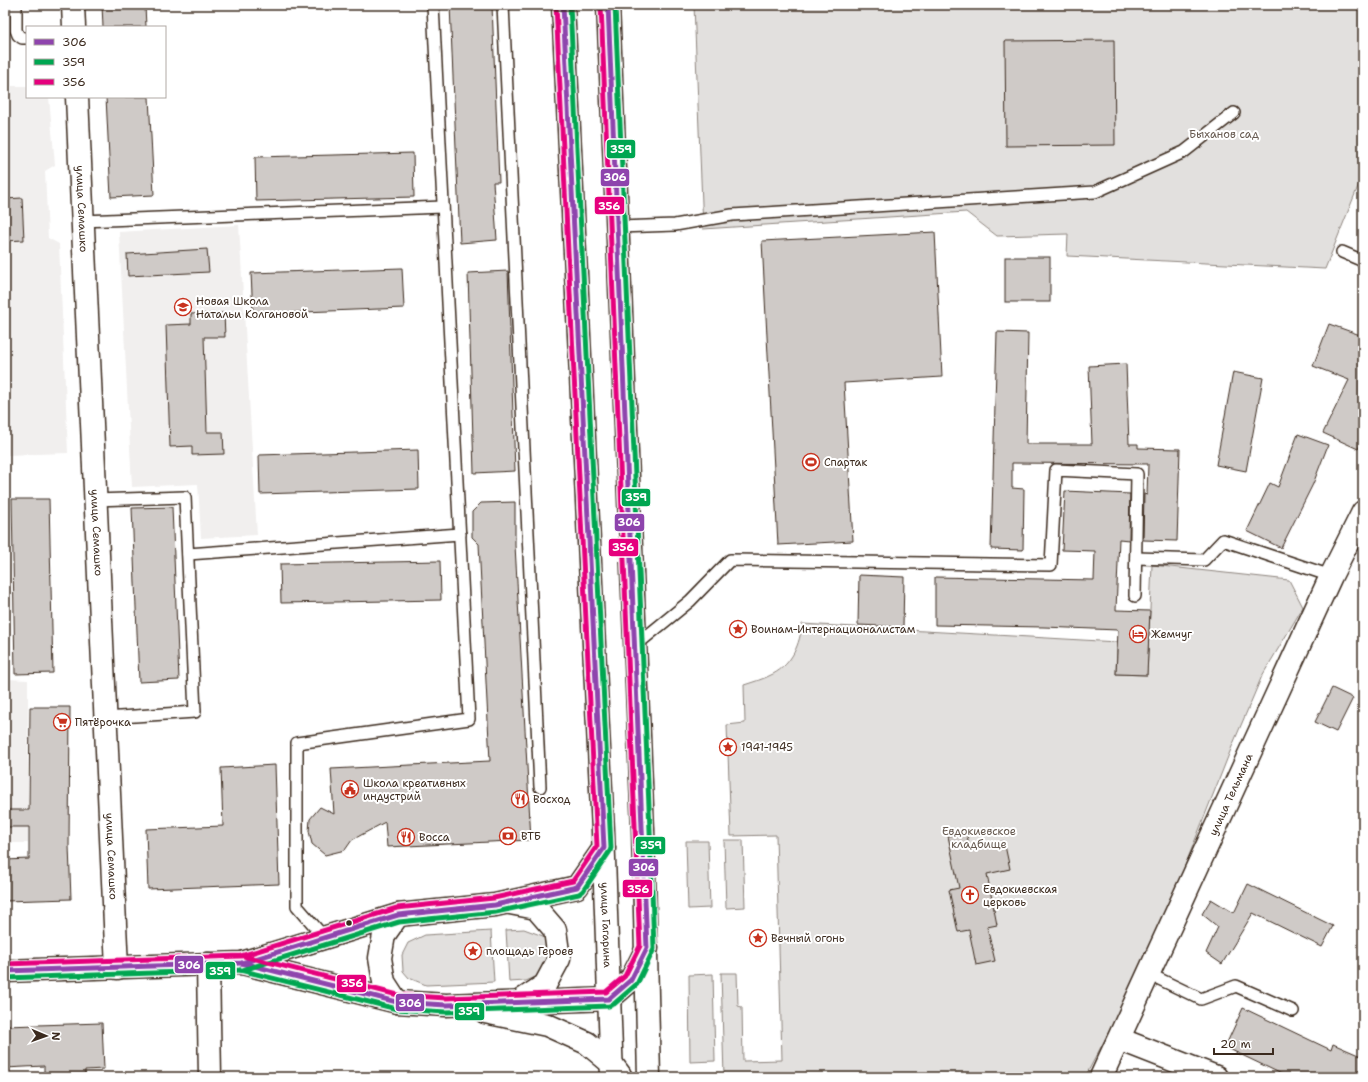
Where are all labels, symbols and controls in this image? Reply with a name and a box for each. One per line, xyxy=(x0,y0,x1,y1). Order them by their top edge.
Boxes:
legend xyxy=(26,26,166,98)
text: 306 xyxy=(62,34,87,50)
text: 359 xyxy=(62,54,85,70)
text: 356 xyxy=(62,74,86,90)
park label: Быханов сад xyxy=(1189,127,1259,142)
line badge: 359 xyxy=(606,139,636,159)
text: 359 xyxy=(610,142,632,157)
street label: улица Семашко xyxy=(72,165,91,253)
line badge: 306 xyxy=(600,168,630,187)
text: 306 xyxy=(604,170,627,185)
line badge: 356 xyxy=(594,196,625,215)
text: 356 xyxy=(598,199,620,214)
place label: Новая Школа Натальи Колгановой xyxy=(196,294,308,322)
school or university icon: Новая Школа Натальи Колгановой xyxy=(173,297,193,317)
sports icon: Спартак xyxy=(801,452,821,472)
place label: Спартак xyxy=(824,455,867,470)
line badge: 359 xyxy=(621,488,651,507)
street label: улица Семашко xyxy=(87,489,106,577)
text: 359 xyxy=(625,490,647,505)
line badge: 306 xyxy=(614,513,645,532)
text: 306 xyxy=(618,515,641,530)
line badge: 356 xyxy=(608,538,639,557)
text: 356 xyxy=(612,540,634,555)
place icon: Воинам-Интернационалистам xyxy=(728,619,748,639)
place label: Воинам-Интернационалистам xyxy=(751,622,916,637)
hotel icon: Жемчуг xyxy=(1128,624,1148,644)
place label: Жемчуг xyxy=(1151,627,1192,642)
supermarket icon: Пятёрочка xyxy=(52,712,72,732)
place label: Пятёрочка xyxy=(75,715,131,730)
place icon: 1941-1945 xyxy=(718,737,738,757)
place label: 1941-1945 xyxy=(741,740,793,755)
street label: улица Тельмана xyxy=(1206,751,1257,838)
place label: Школа креативных индустрий xyxy=(363,776,466,804)
public building icon: Школа креативных индустрий xyxy=(340,779,360,799)
restaurant icon: Восход xyxy=(510,789,530,809)
place label: Восход xyxy=(533,792,570,807)
street label: улица Семашко xyxy=(102,812,121,900)
park label: Евдокиевское кладбище xyxy=(942,824,1016,852)
bank icon: ВТБ xyxy=(498,826,518,846)
restaurant icon: Bocca xyxy=(396,827,416,847)
place label: ВТБ xyxy=(521,829,541,844)
place label: Bocca xyxy=(419,830,450,845)
line badge: 359 xyxy=(635,836,666,855)
text: 359 xyxy=(640,838,662,853)
line badge: 306 xyxy=(628,858,659,877)
text: 306 xyxy=(633,860,656,875)
line badge: 356 xyxy=(622,879,653,898)
street label: улица Гагарина xyxy=(597,882,615,968)
text: 356 xyxy=(627,882,649,897)
place label: Евдокиевская церковь xyxy=(983,882,1057,910)
church icon: Евдокиевская церковь xyxy=(960,885,980,905)
unlabelled marker xyxy=(344,918,354,928)
place icon: Вечный огонь xyxy=(748,928,768,948)
place label: Вечный огонь xyxy=(771,931,845,946)
place icon: площадь Героев xyxy=(463,941,483,961)
place label: площадь Героев xyxy=(486,944,574,959)
line badge: 306 xyxy=(174,955,204,974)
text: 306 xyxy=(178,958,201,973)
line badge: 359 xyxy=(205,961,236,980)
text: 359 xyxy=(209,964,231,979)
line badge: 356 xyxy=(336,974,367,993)
text: 356 xyxy=(341,976,363,991)
line badge: 306 xyxy=(395,993,425,1012)
text: 306 xyxy=(399,996,422,1011)
line badge: 359 xyxy=(454,1002,485,1021)
text: 359 xyxy=(458,1004,480,1019)
north arrow xyxy=(26,1016,66,1056)
scale bar xyxy=(1214,1030,1273,1056)
text: N xyxy=(48,1032,63,1041)
text: 20 m xyxy=(1220,1036,1251,1052)

